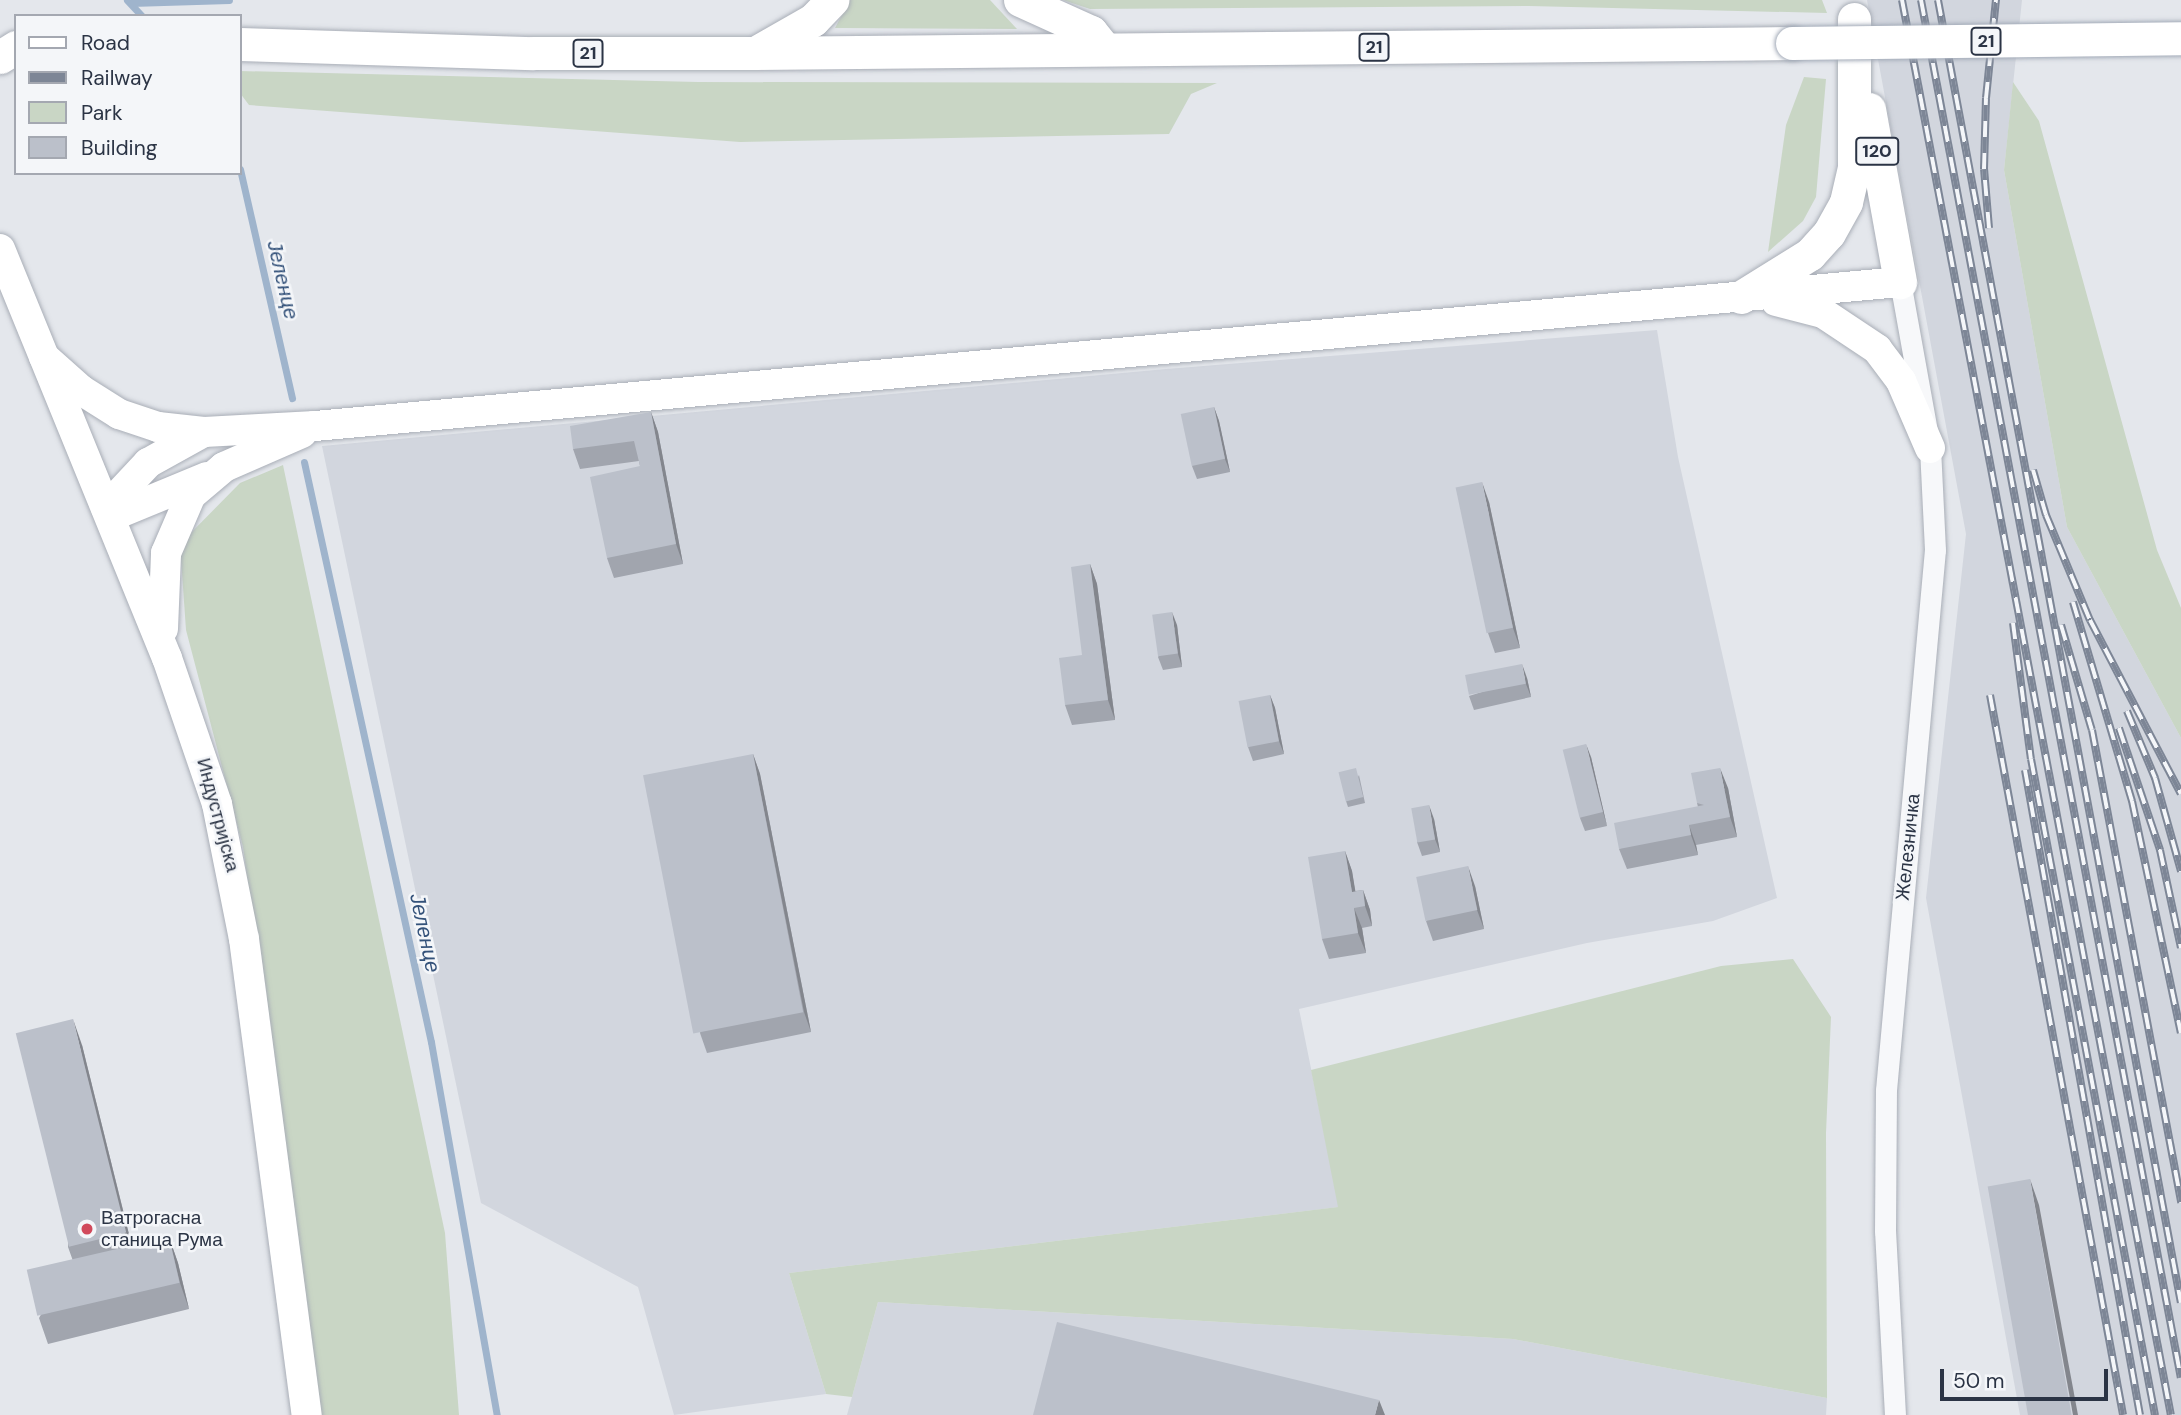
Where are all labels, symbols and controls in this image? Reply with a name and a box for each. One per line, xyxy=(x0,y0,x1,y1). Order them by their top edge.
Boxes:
legend xyxy=(14,14,242,175)
road number: 21 xyxy=(1970,26,2002,56)
text: Road xyxy=(81,29,130,57)
road number: 21 xyxy=(1358,32,1390,62)
road number: 21 xyxy=(572,38,604,68)
text: Railway xyxy=(81,64,153,92)
text: Park xyxy=(81,99,122,127)
text: Building xyxy=(81,134,157,162)
road number: 120 xyxy=(1854,136,1900,166)
water label: Јеленце xyxy=(262,238,304,322)
street label: Индустријска xyxy=(192,756,244,874)
street label: Железничка xyxy=(1891,792,1925,902)
water label: Јеленце xyxy=(404,891,446,975)
place label: Ватрогасна станица Рума xyxy=(101,1207,223,1251)
marker: Ватрогасна станица Рума xyxy=(79,1221,95,1237)
scale bar xyxy=(1943,1356,2111,1400)
text: 50 m xyxy=(1953,1367,2004,1395)

